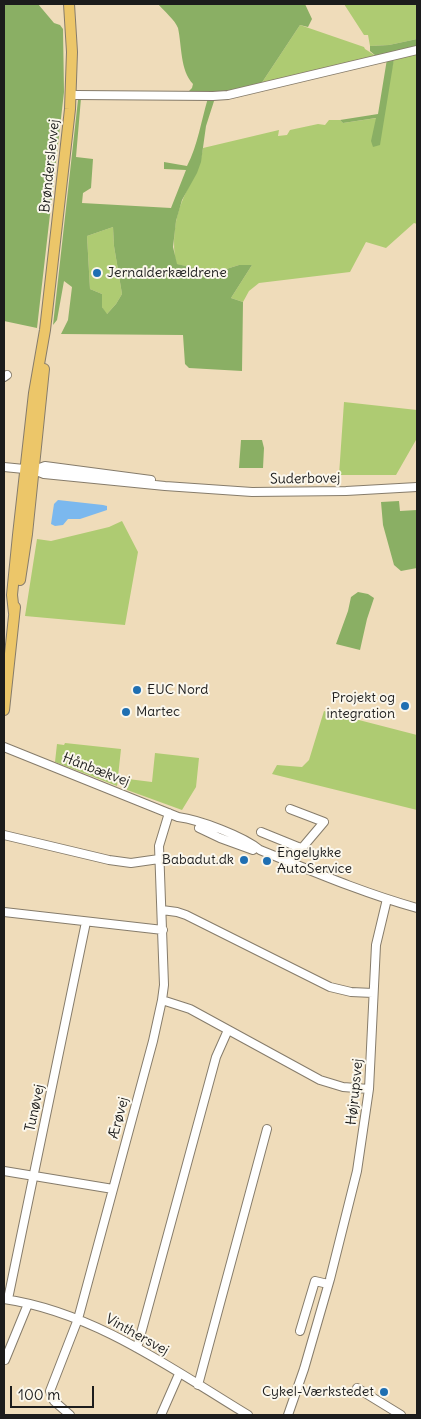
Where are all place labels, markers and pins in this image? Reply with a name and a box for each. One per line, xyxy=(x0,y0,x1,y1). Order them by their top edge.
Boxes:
place label: Jernalderkældrene xyxy=(107,265,227,281)
marker: Jernalderkældrene xyxy=(91,267,103,279)
place label: EUC Nord xyxy=(147,682,209,698)
marker: EUC Nord xyxy=(131,684,143,696)
place label: Projekt og integration xyxy=(327,690,395,722)
marker: Projekt og integration xyxy=(399,700,411,712)
place label: Martec xyxy=(136,704,180,720)
marker: Martec xyxy=(120,706,132,718)
place label: Engelykke AutoService xyxy=(277,845,352,878)
place label: Babadut.dk xyxy=(162,852,234,868)
marker: Babadut.dk xyxy=(238,854,250,866)
marker: Engelykke AutoService xyxy=(261,855,273,867)
place label: Cykel-Værkstedet xyxy=(262,1384,374,1400)
marker: Cykel-Værkstedet xyxy=(378,1386,390,1398)

